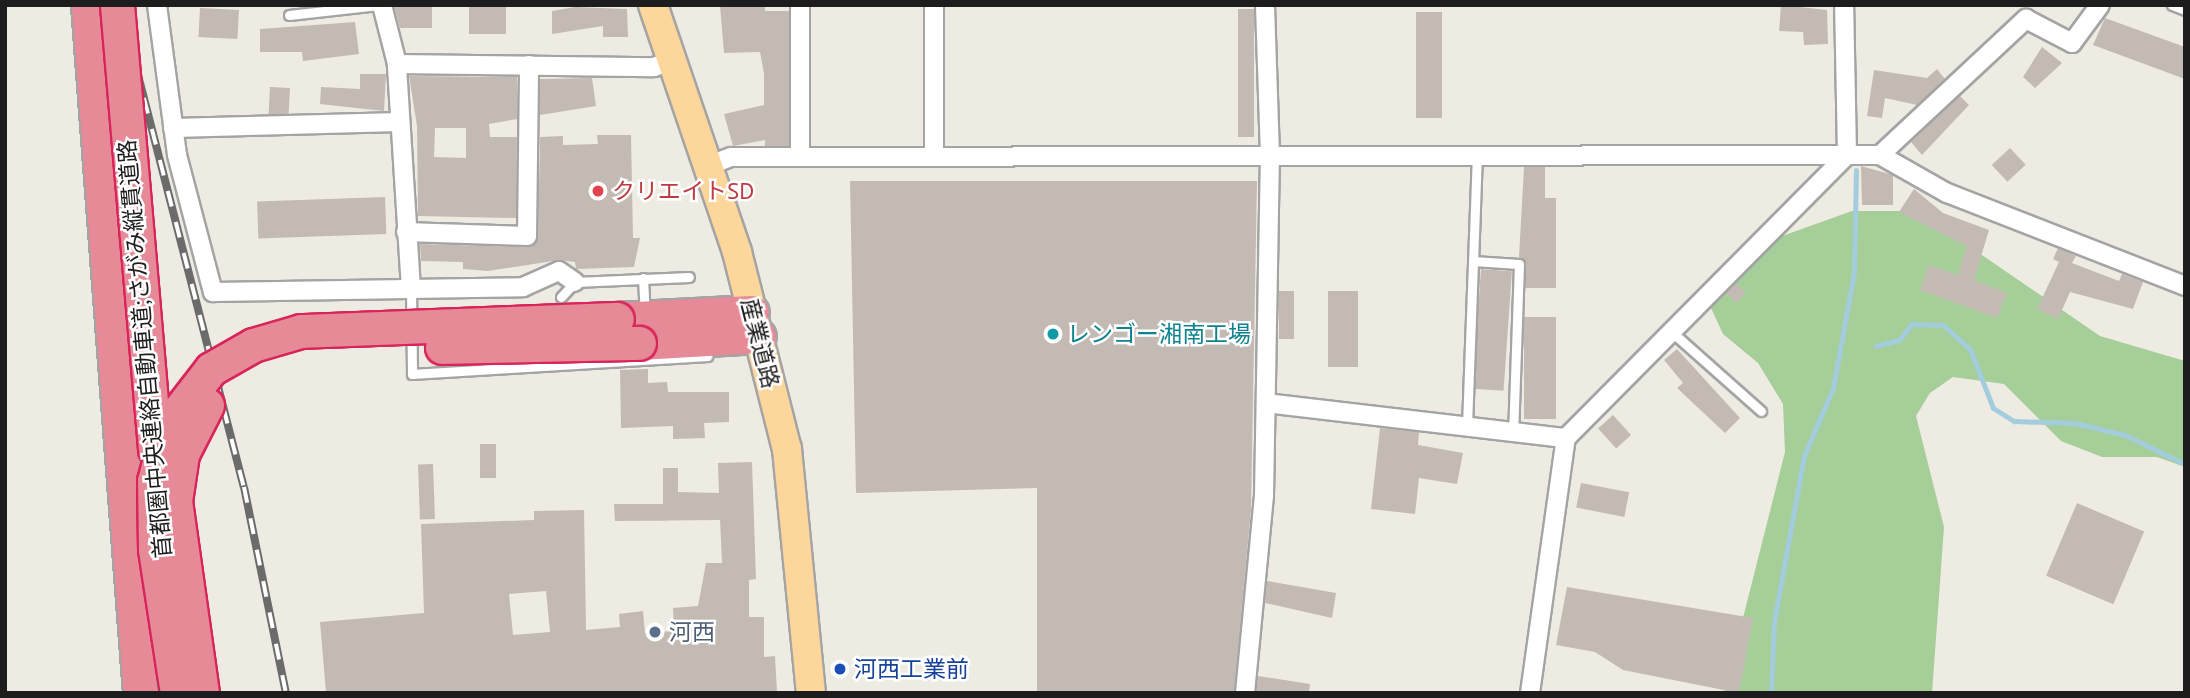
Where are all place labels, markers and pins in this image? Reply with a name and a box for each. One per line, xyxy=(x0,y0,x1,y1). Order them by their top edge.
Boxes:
place label: クリエイトSD xyxy=(612,177,754,205)
marker: クリエイトSD xyxy=(590,183,606,199)
place label: レンゴー湘南工場 xyxy=(1067,320,1251,348)
marker: レンゴー湘南工場 xyxy=(1045,326,1061,342)
place label: 河西 xyxy=(669,618,715,646)
marker: 河西 xyxy=(647,624,663,640)
place label: 河西工業前 xyxy=(854,655,969,683)
marker: 河西工業前 xyxy=(832,661,848,677)

